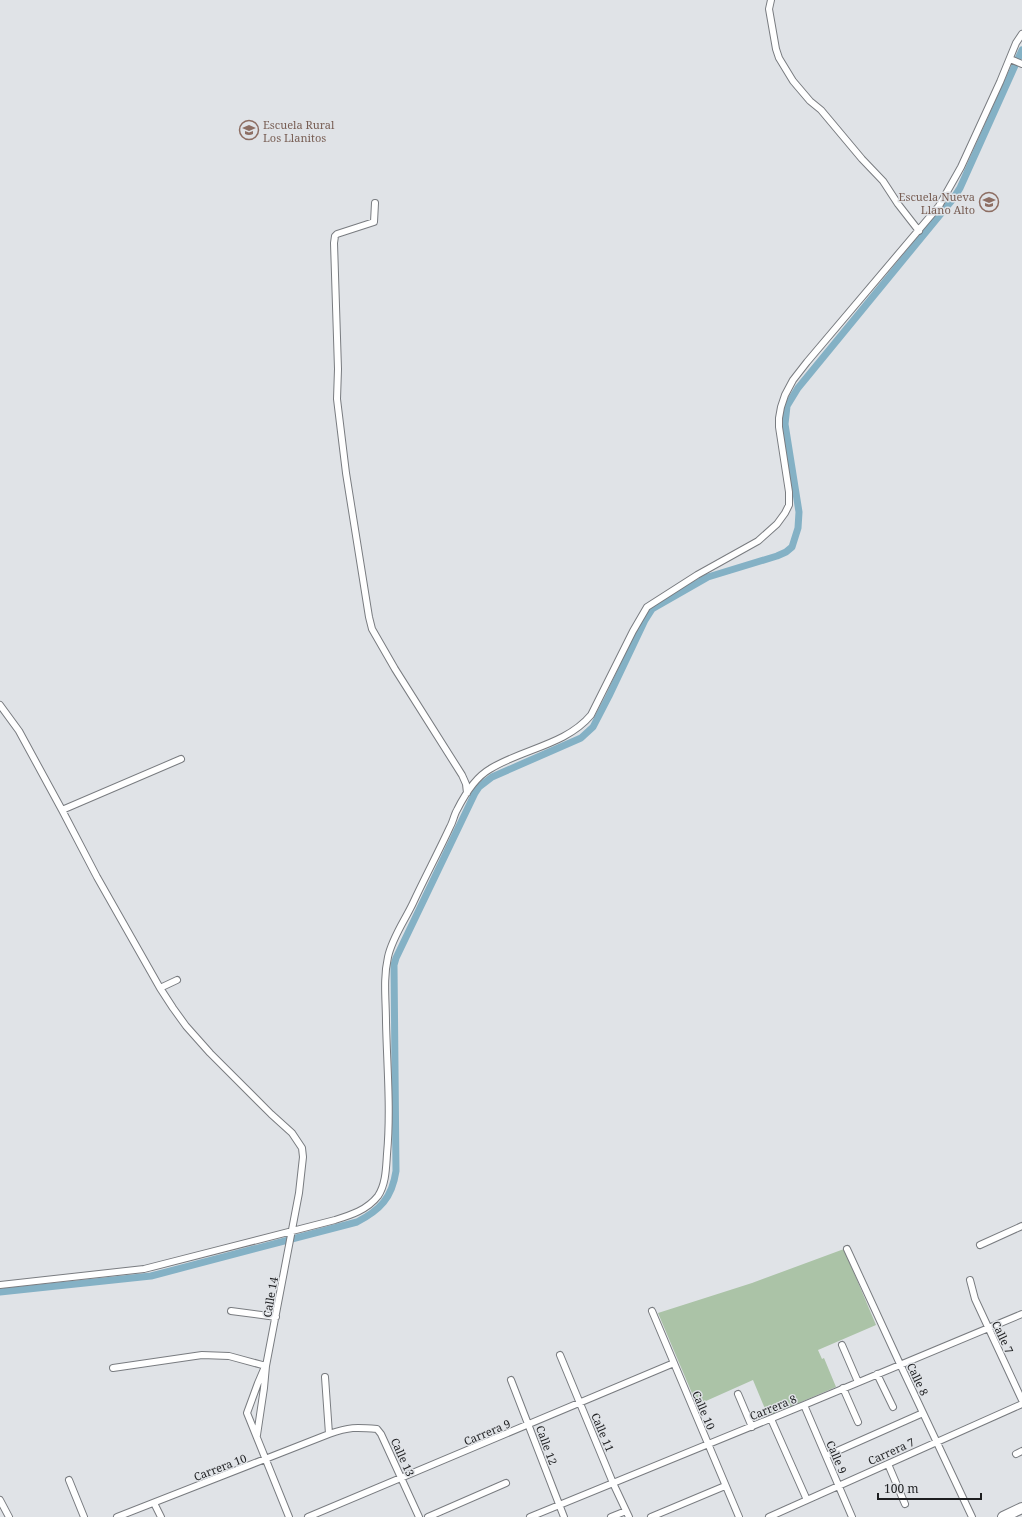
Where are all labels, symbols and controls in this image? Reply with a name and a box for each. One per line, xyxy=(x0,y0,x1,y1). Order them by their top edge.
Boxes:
place label: Escuela Rural Los Llanitos xyxy=(263,117,335,145)
school or university icon: Escuela Rural Los Llanitos xyxy=(238,119,260,141)
place label: Escuela Nueva Llano Alto xyxy=(899,189,975,217)
school or university icon: Escuela Nueva Llano Alto xyxy=(978,191,1000,213)
street label: Calle 14 xyxy=(259,1276,281,1318)
street label: Calle 7 xyxy=(989,1318,1017,1356)
street label: Calle 8 xyxy=(904,1360,932,1398)
street label: Calle 10 xyxy=(689,1388,719,1432)
street label: Carrera 8 xyxy=(747,1391,799,1423)
street label: Calle 11 xyxy=(588,1410,618,1454)
street label: Carrera 9 xyxy=(461,1415,513,1449)
street label: Calle 12 xyxy=(533,1423,561,1467)
street label: Carrera 7 xyxy=(865,1434,917,1468)
street label: Calle 13 xyxy=(388,1435,418,1479)
street label: Calle 9 xyxy=(823,1438,851,1476)
street label: Carrera 10 xyxy=(191,1450,249,1484)
scale bar xyxy=(878,1475,981,1501)
text: 100 m xyxy=(884,1480,919,1497)

